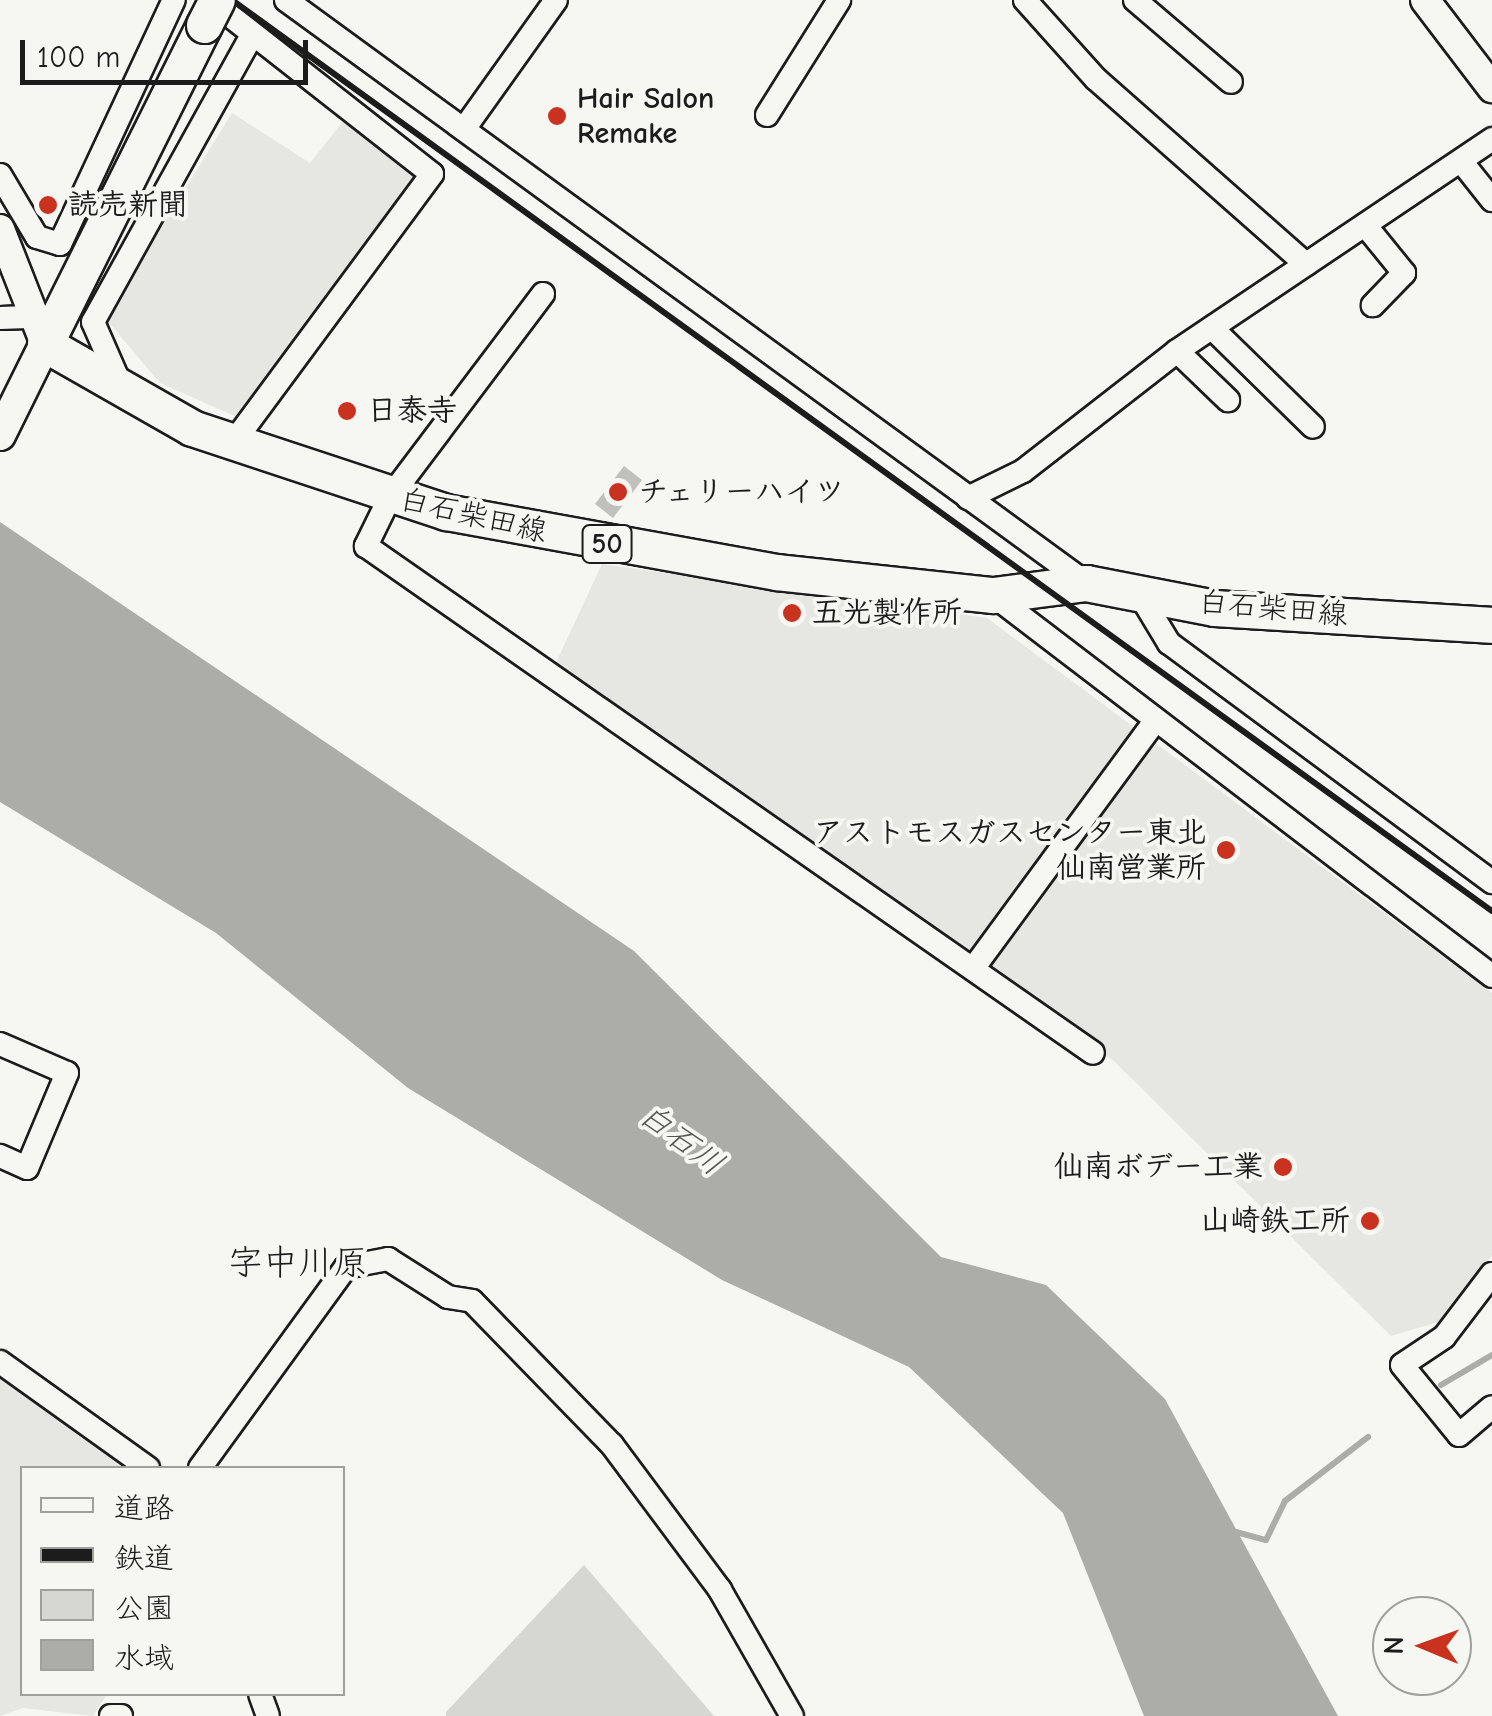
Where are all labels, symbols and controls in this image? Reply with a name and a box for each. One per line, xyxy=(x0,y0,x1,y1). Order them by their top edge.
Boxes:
scale bar xyxy=(25,20,312,82)
text: 100 m xyxy=(37,40,120,75)
place label: Hair Salon Remake xyxy=(577,81,714,152)
marker: Hair Salon Remake xyxy=(546,105,568,127)
place label: 読売新聞 xyxy=(68,187,188,223)
marker: 読売新聞 xyxy=(37,194,59,216)
place label: 日泰寺 xyxy=(367,393,457,429)
marker: 日泰寺 xyxy=(336,400,358,422)
place label: チェリーハイツ xyxy=(638,474,848,510)
marker: チェリーハイツ xyxy=(607,481,629,503)
street label: 白石柴田線 xyxy=(396,482,550,550)
road number: 50 xyxy=(580,521,634,567)
street label: 白石柴田線 xyxy=(1197,585,1349,633)
place label: 五光製作所 xyxy=(812,595,962,631)
marker: 五光製作所 xyxy=(781,602,803,624)
place label: アストモスガスセンター東北 仙南営業所 xyxy=(816,815,1206,886)
marker: アストモスガスセンター東北 仙南営業所 xyxy=(1215,839,1237,861)
water label: 白石川 xyxy=(631,1096,731,1184)
place label: 仙南ボデー工業 xyxy=(1054,1149,1263,1185)
marker: 仙南ボデー工業 xyxy=(1272,1156,1294,1178)
place label: 山崎鉄工所 xyxy=(1200,1203,1350,1239)
marker: 山崎鉄工所 xyxy=(1359,1210,1381,1232)
district label: 字中川原 xyxy=(228,1242,368,1284)
legend xyxy=(20,1466,345,1696)
text: 道路 xyxy=(114,1491,174,1526)
text: 鉄道 xyxy=(114,1541,174,1576)
text: 公園 xyxy=(114,1591,174,1626)
north arrow xyxy=(1372,1596,1472,1696)
text: N xyxy=(1378,1636,1410,1655)
text: 水域 xyxy=(114,1641,174,1676)

